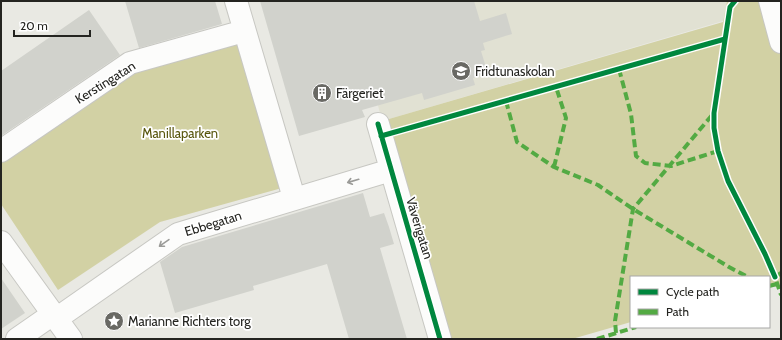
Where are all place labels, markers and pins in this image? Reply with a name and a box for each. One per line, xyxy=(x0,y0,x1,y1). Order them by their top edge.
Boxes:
school or university icon: Fridtunaskolan xyxy=(450,60,472,82)
place label: Fridtunaskolan xyxy=(475,63,555,79)
building icon: Färgeriet xyxy=(311,82,333,104)
place label: Färgeriet xyxy=(336,85,384,101)
place icon: Marianne Richters torg xyxy=(103,310,125,332)
place label: Marianne Richters torg xyxy=(128,313,251,329)

